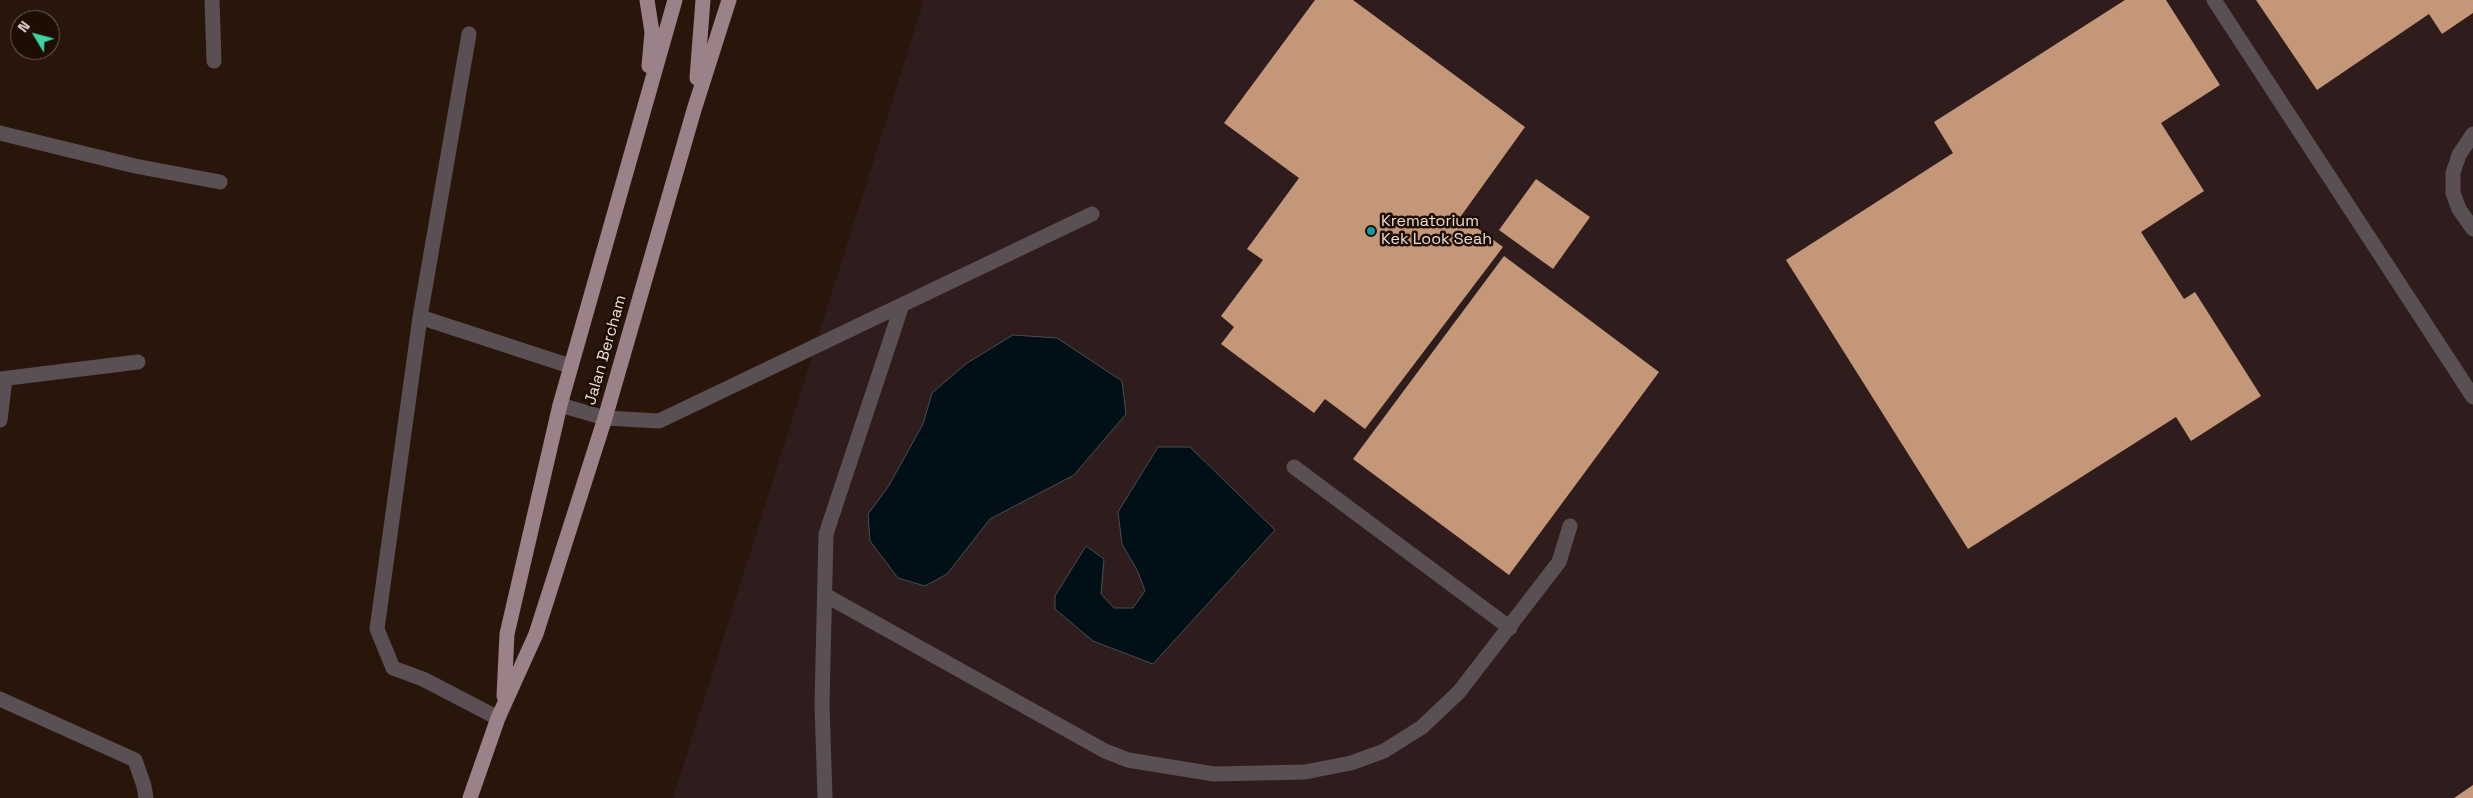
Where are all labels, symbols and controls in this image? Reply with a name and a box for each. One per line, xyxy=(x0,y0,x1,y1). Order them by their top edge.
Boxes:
north arrow xyxy=(10,10,60,60)
text: N xyxy=(14,17,34,36)
place label: Krematorium Kek Look Seah xyxy=(1381,212,1492,250)
marker: Krematorium Kek Look Seah xyxy=(1365,225,1377,237)
street label: Jalan Bercham xyxy=(581,293,631,407)

